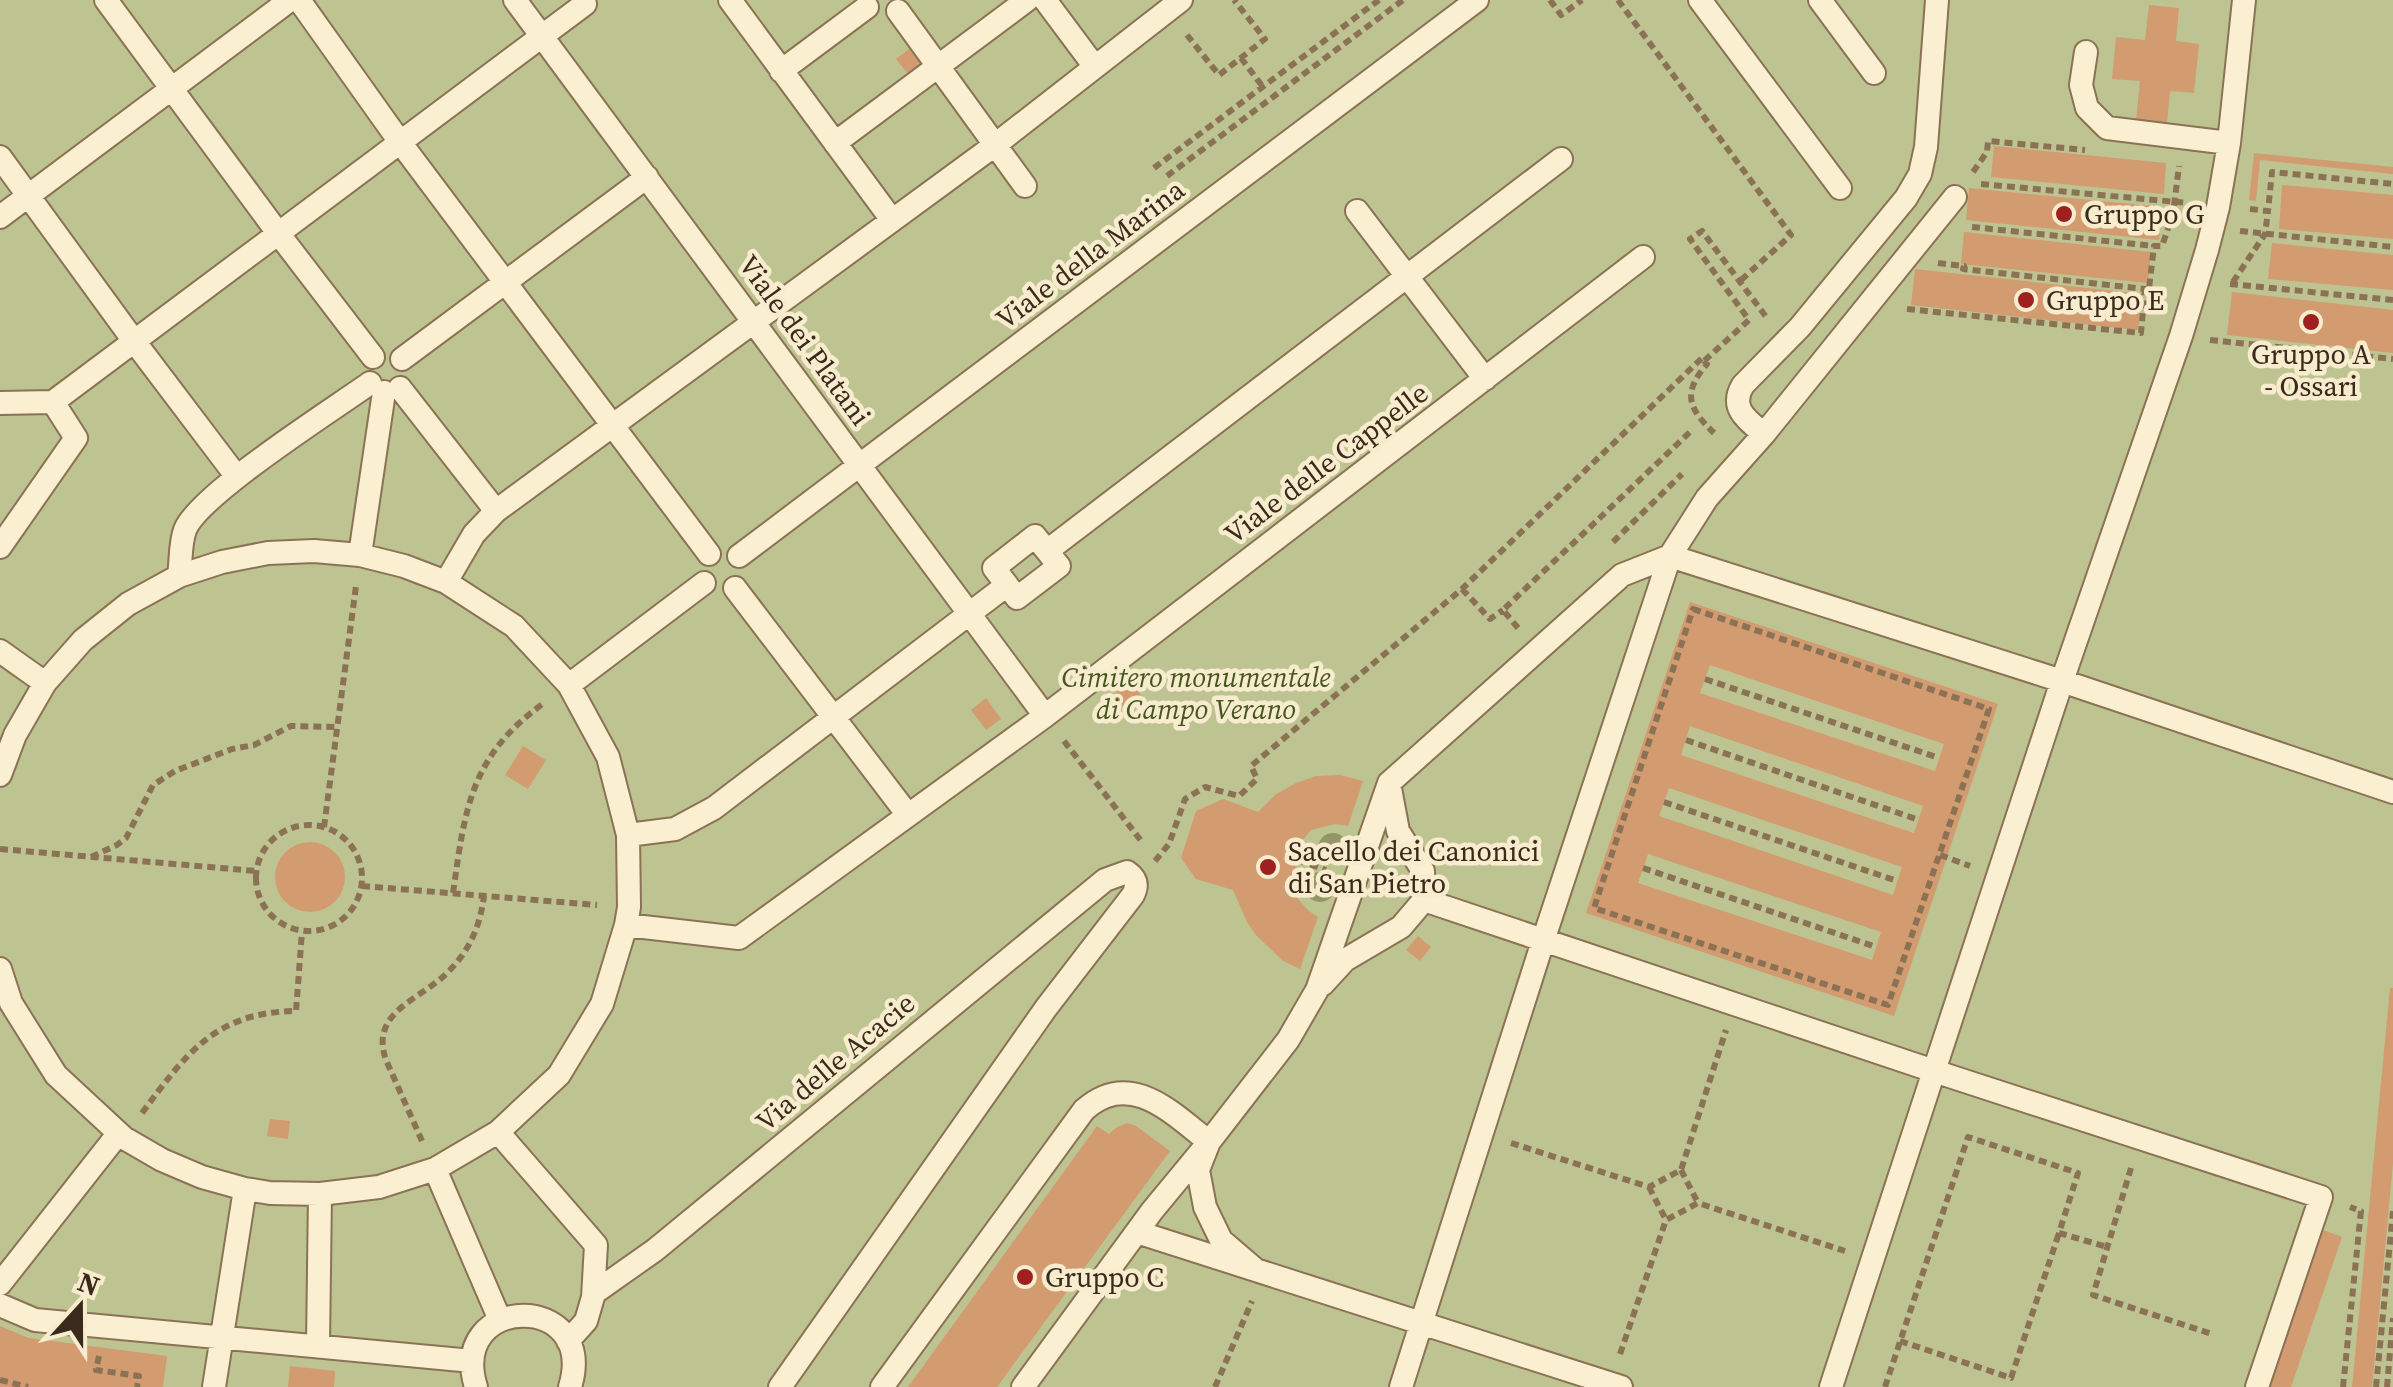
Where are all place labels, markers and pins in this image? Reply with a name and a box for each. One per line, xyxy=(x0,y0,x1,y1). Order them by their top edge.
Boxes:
place label: Gruppo G xyxy=(2084,195,2204,233)
marker: Gruppo G xyxy=(2053,203,2075,225)
place label: Gruppo E xyxy=(2046,281,2164,319)
marker: Gruppo E xyxy=(2015,289,2037,311)
marker: Gruppo A - Ossari xyxy=(2300,311,2322,333)
place label: Gruppo A - Ossari xyxy=(2251,335,2371,405)
place label: Sacello dei Canonici di San Pietro xyxy=(1288,832,1539,902)
marker: Sacello dei Canonici di San Pietro xyxy=(1257,856,1279,878)
place label: Gruppo C xyxy=(1045,1258,1164,1296)
marker: Gruppo C xyxy=(1014,1266,1036,1288)

